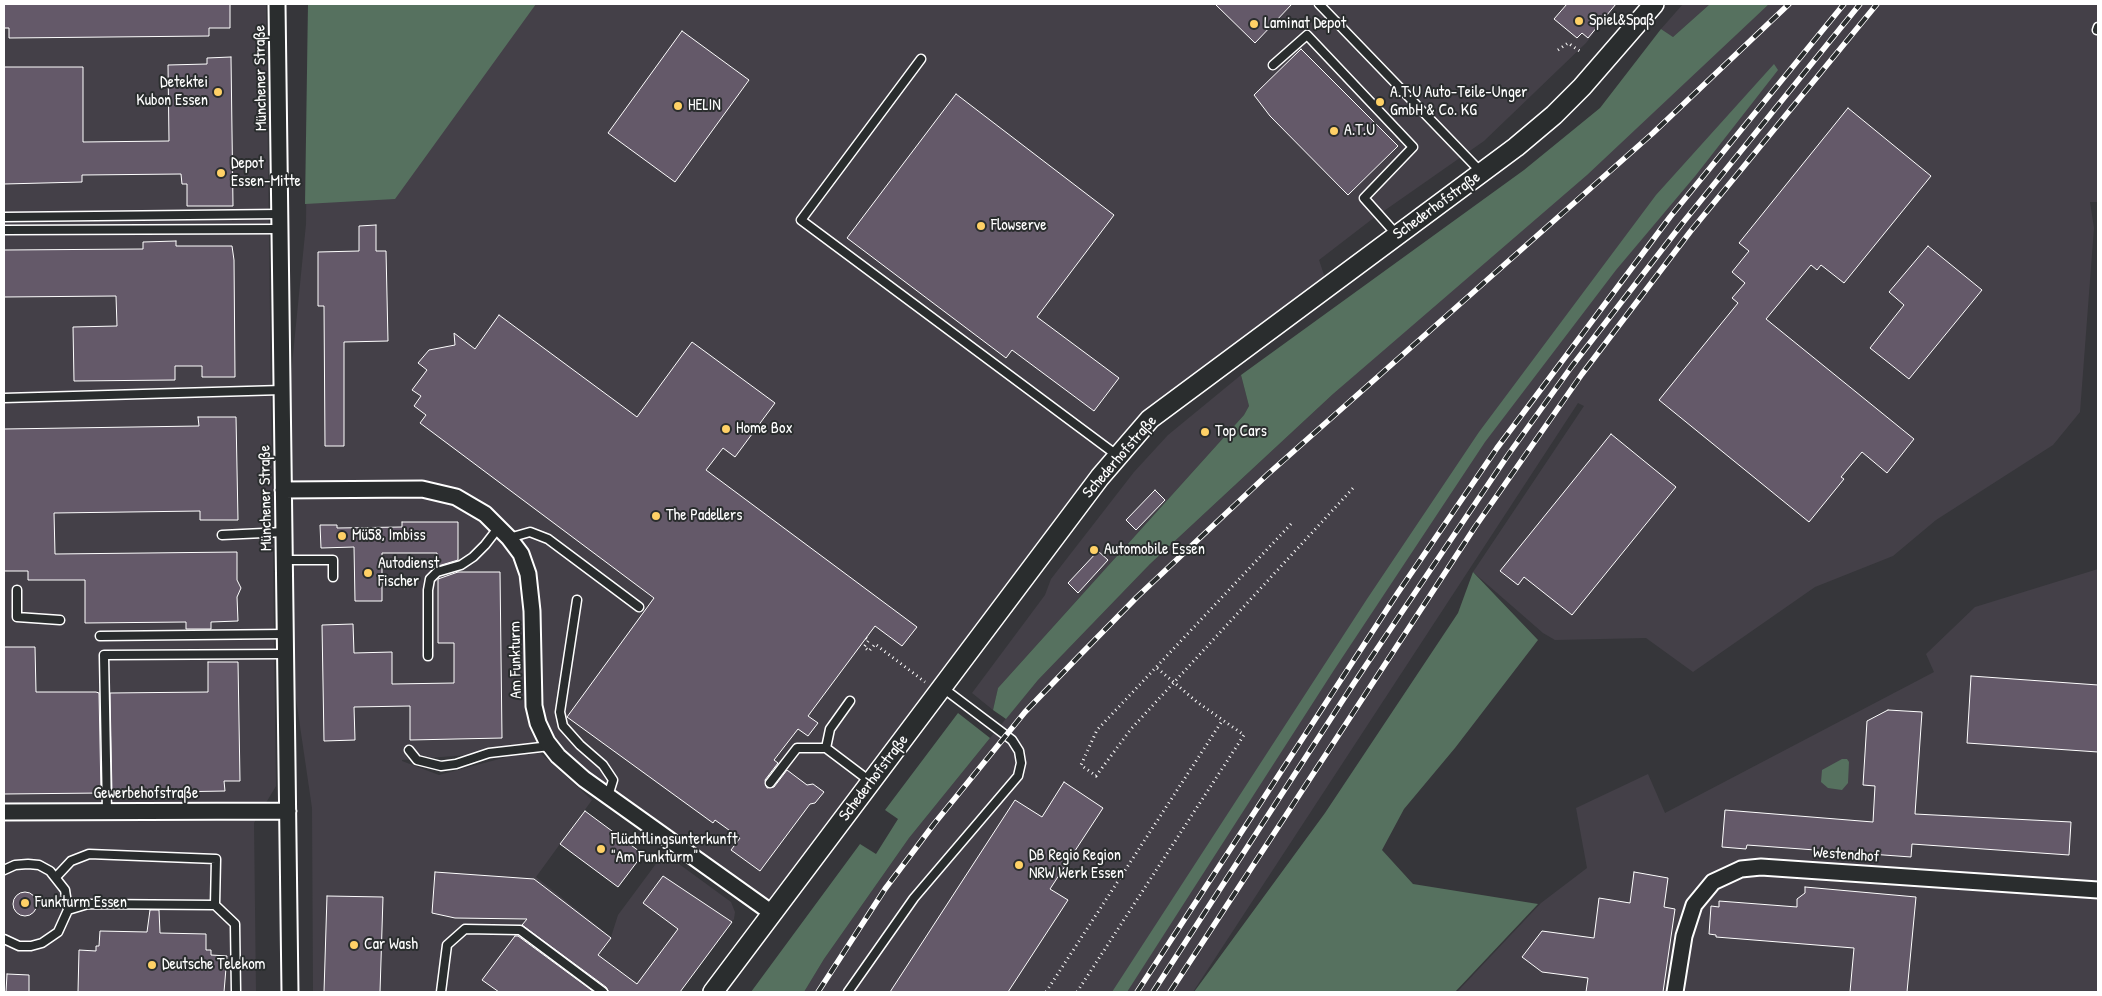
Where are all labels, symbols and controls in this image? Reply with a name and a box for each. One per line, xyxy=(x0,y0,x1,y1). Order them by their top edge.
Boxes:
place label: Spiel&Spaß xyxy=(1589,11,1655,31)
place label: Laminat Depot xyxy=(1264,14,1346,34)
marker: Spiel&Spaß xyxy=(1573,15,1585,27)
marker: Laminat Depot xyxy=(1248,18,1260,30)
street label: Münchener Straße xyxy=(250,25,272,131)
place label: Detektei Kubon Essen xyxy=(136,73,208,111)
place label: A.T.U Auto-Teile-Unger GmbH & Co. KG xyxy=(1390,83,1527,121)
marker: Detektei Kubon Essen xyxy=(212,86,224,98)
place label: HELIN xyxy=(688,96,721,116)
marker: A.T.U Auto-Teile-Unger GmbH & Co. KG xyxy=(1374,96,1386,108)
marker: HELIN xyxy=(672,100,684,112)
place label: A.T.U xyxy=(1344,121,1375,141)
marker: A.T.U xyxy=(1328,125,1340,137)
place label: Depot Essen-Mitte xyxy=(231,154,301,192)
marker: Depot Essen-Mitte xyxy=(215,167,227,179)
street label: Schederhofstraße xyxy=(1390,168,1484,244)
place label: Flowserve xyxy=(991,216,1047,236)
marker: Flowserve xyxy=(975,220,987,232)
street label: Schederhofstraße xyxy=(1079,412,1161,502)
place label: Home Box xyxy=(736,419,793,439)
place label: Top Cars xyxy=(1215,422,1267,442)
marker: Home Box xyxy=(720,423,732,435)
marker: Top Cars xyxy=(1199,426,1211,438)
street label: Münchener Straße xyxy=(255,445,277,551)
place label: The Padellers xyxy=(666,506,742,526)
marker: The Padellers xyxy=(650,510,662,522)
place label: Mü58, Imbiss xyxy=(352,526,426,546)
marker: Mü58, Imbiss xyxy=(336,530,348,542)
place label: Automobile Essen xyxy=(1104,540,1205,560)
marker: Automobile Essen xyxy=(1088,544,1100,556)
place label: Autodienst Fischer xyxy=(378,554,439,592)
marker: Autodienst Fischer xyxy=(362,567,374,579)
street label: Am Funkturm xyxy=(506,621,526,699)
street label: Schederhofstraße xyxy=(835,731,913,825)
street label: Gewerbehofstraße xyxy=(94,784,198,804)
place label: Flüchtlingsunterkunft "Am Funkturm" xyxy=(611,830,738,868)
marker: Flüchtlingsunterkunft "Am Funkturm" xyxy=(595,843,607,855)
street label: Westendhof xyxy=(1812,843,1880,867)
place label: DB Regio Region NRW Werk Essen xyxy=(1029,846,1124,884)
marker: DB Regio Region NRW Werk Essen xyxy=(1013,859,1025,871)
place label: Funkturm Essen xyxy=(35,893,127,913)
marker: Funkturm Essen xyxy=(19,897,31,909)
place label: Car Wash xyxy=(364,935,418,955)
marker: Car Wash xyxy=(348,939,360,951)
place label: Deutsche Telekom xyxy=(162,955,265,975)
marker: Deutsche Telekom xyxy=(146,959,158,971)

